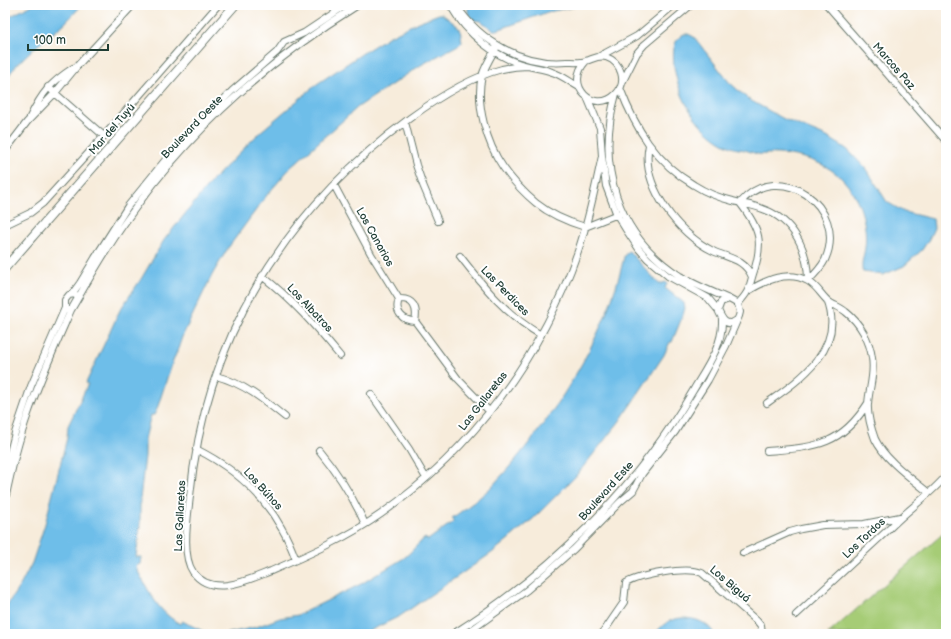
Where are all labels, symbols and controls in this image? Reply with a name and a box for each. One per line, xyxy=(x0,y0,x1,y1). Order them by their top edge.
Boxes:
scale bar xyxy=(28,26,108,52)
text: 100 m xyxy=(34,33,66,48)
street label: Marcos Paz xyxy=(870,40,918,93)
street label: Boulevard Oeste xyxy=(159,92,226,161)
street label: Mar del Tuyú xyxy=(86,101,138,157)
street label: Los Canarios xyxy=(353,205,397,269)
street label: Las Perdices xyxy=(478,263,532,319)
street label: Los Albatros xyxy=(284,281,336,335)
street label: Las Gallaretas xyxy=(456,369,510,433)
street label: Boulevard Este xyxy=(576,458,636,523)
street label: Los Búhos xyxy=(241,465,286,513)
street label: Las Gallaretas xyxy=(172,480,188,552)
street label: Los Tordos xyxy=(840,515,889,561)
street label: Los Biguá xyxy=(707,563,753,605)

